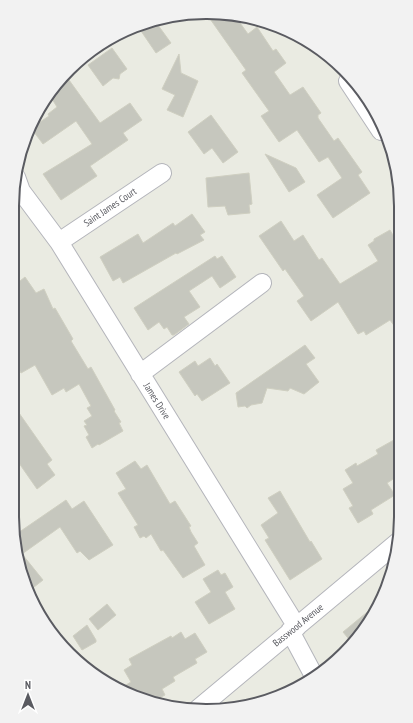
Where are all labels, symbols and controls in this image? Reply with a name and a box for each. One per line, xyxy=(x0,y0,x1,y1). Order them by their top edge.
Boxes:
street label: Saint James Court xyxy=(81,184,139,229)
street label: James Drive xyxy=(140,379,173,422)
street label: Basswood Avenue xyxy=(270,601,326,649)
north arrow xyxy=(8,675,48,715)
text: N xyxy=(25,678,31,692)

